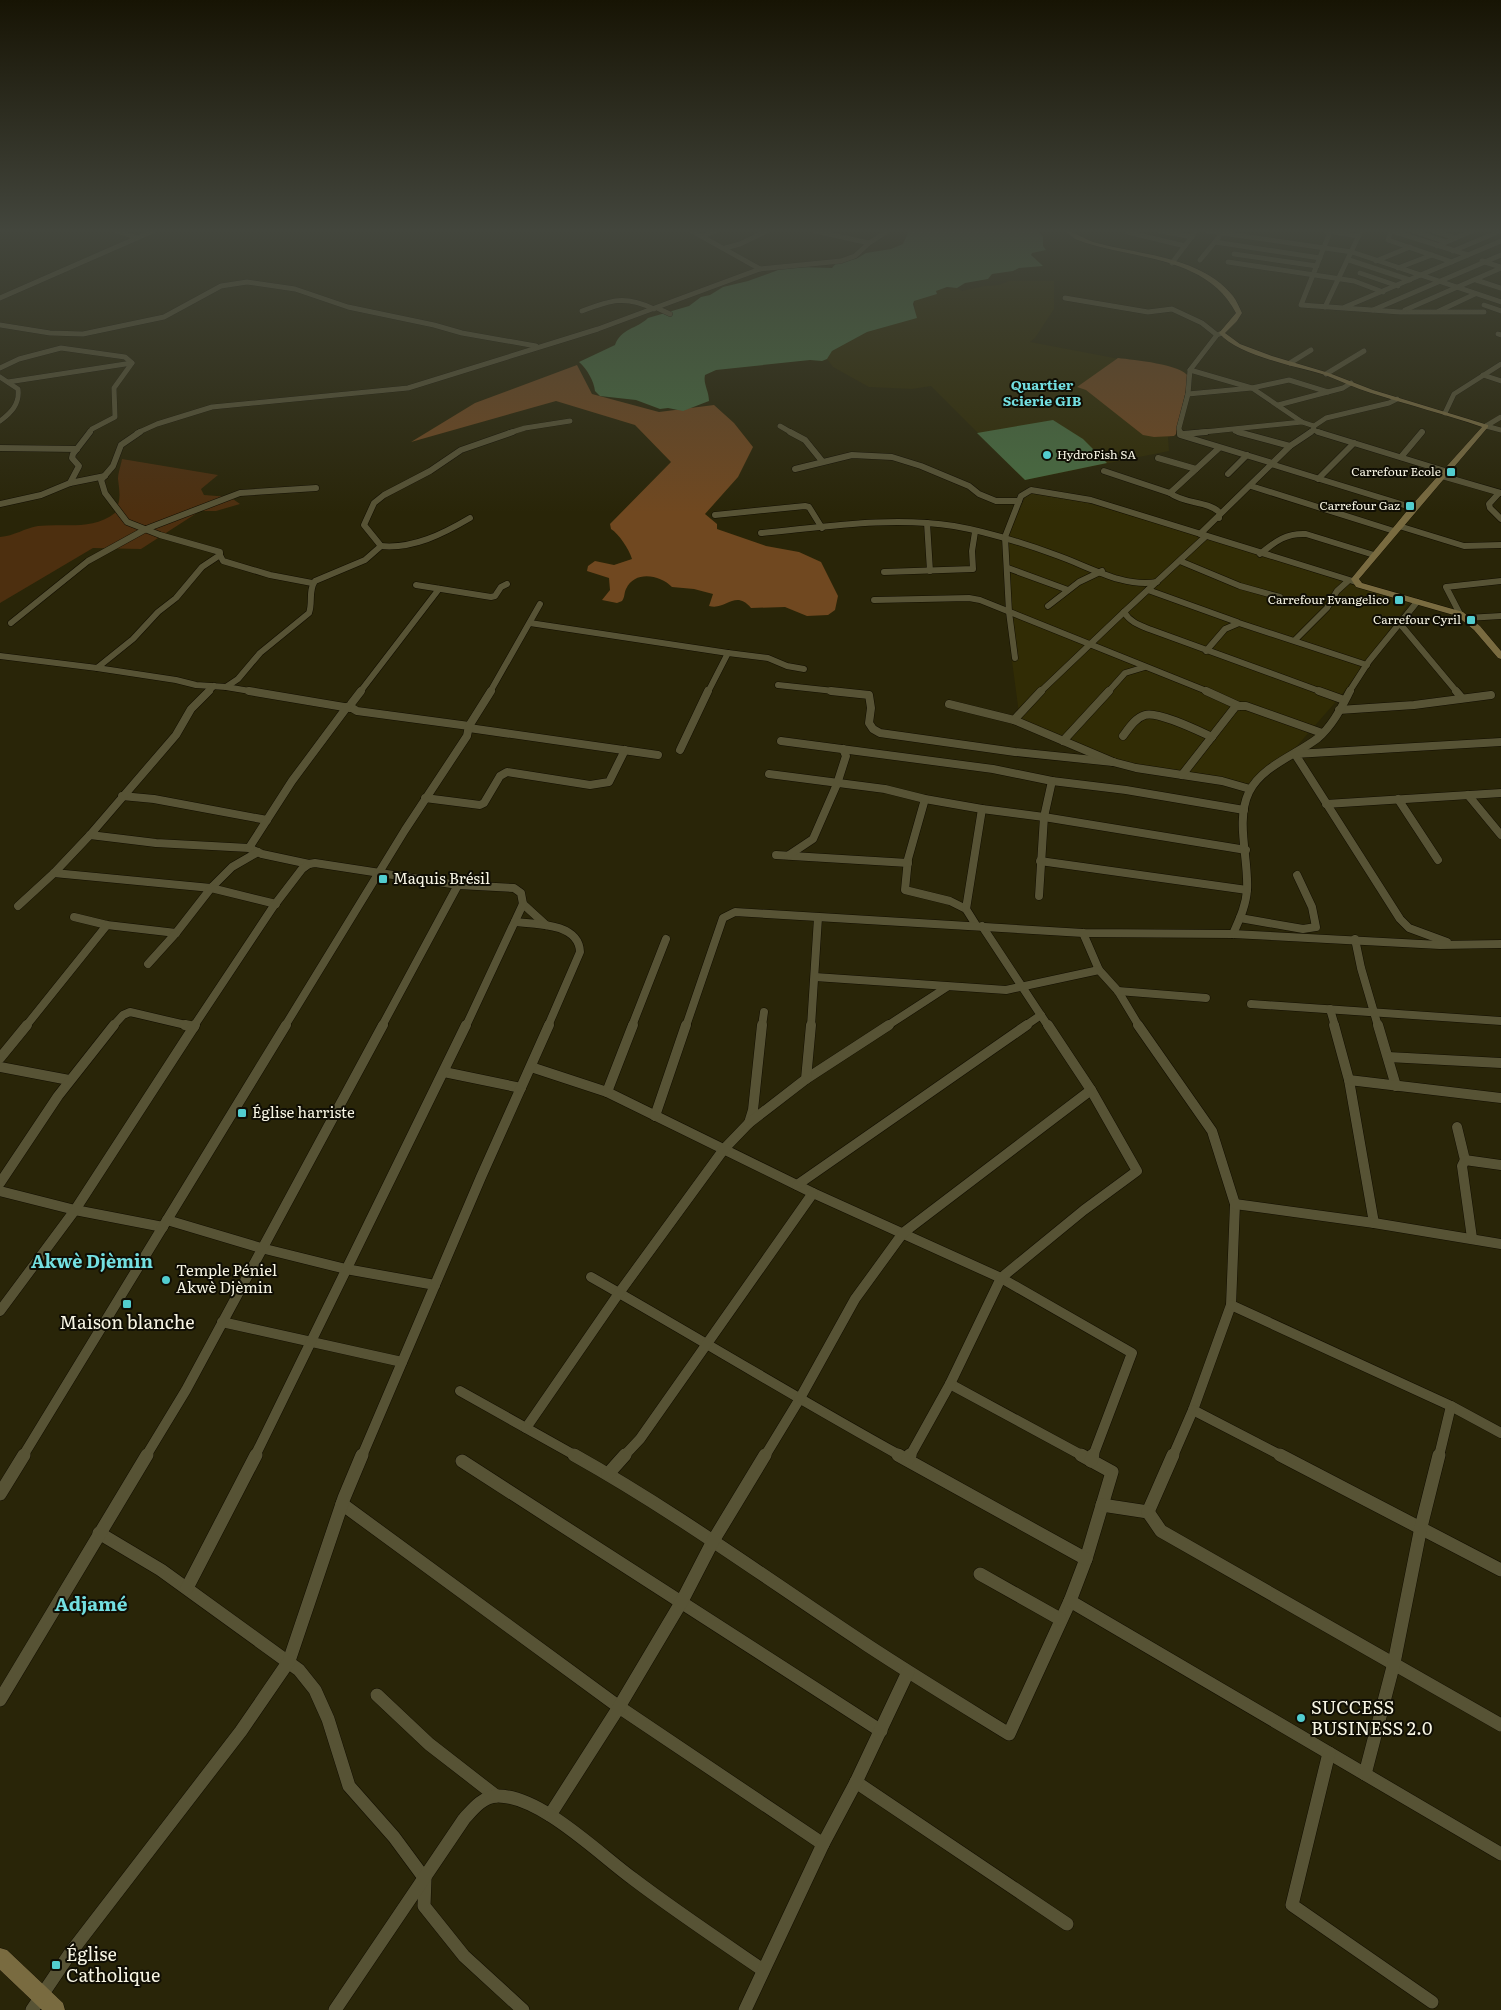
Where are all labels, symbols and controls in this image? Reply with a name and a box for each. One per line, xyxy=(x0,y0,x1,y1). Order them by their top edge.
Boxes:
district label: Quartier Scierie GIB xyxy=(1003,374,1082,410)
place label: HydroFish SA xyxy=(1057,445,1136,463)
marker: HydroFish SA xyxy=(1041,449,1053,461)
place label: Carrefour Ecole xyxy=(1351,462,1441,480)
marker: Carrefour Ecole xyxy=(1445,466,1457,478)
place label: Carrefour Gaz xyxy=(1319,496,1400,514)
marker: Carrefour Gaz xyxy=(1404,500,1416,512)
place label: Carrefour Evangelico xyxy=(1268,590,1389,608)
marker: Carrefour Evangelico xyxy=(1393,594,1405,606)
place label: Carrefour Cyril xyxy=(1373,610,1461,628)
marker: Carrefour Cyril xyxy=(1465,614,1477,626)
place label: Maquis Brésil xyxy=(393,866,490,889)
marker: Maquis Brésil xyxy=(377,873,389,885)
place label: Église harriste xyxy=(252,1100,355,1123)
marker: Église harriste xyxy=(236,1107,248,1119)
district label: Akwè Djèmin xyxy=(31,1247,154,1274)
place label: Temple Péniel Akwè Djèmin xyxy=(176,1258,277,1298)
marker: Temple Péniel Akwè Djèmin xyxy=(160,1274,172,1286)
marker: Maison blanche xyxy=(121,1298,133,1310)
place label: Maison blanche xyxy=(59,1308,195,1335)
district label: Adjamé xyxy=(54,1589,128,1617)
place label: SUCCESS BUSINESS 2.0 xyxy=(1311,1693,1432,1741)
marker: SUCCESS BUSINESS 2.0 xyxy=(1295,1712,1307,1724)
place label: Église Catholique xyxy=(66,1940,160,1988)
marker: Église Catholique xyxy=(50,1959,62,1971)

